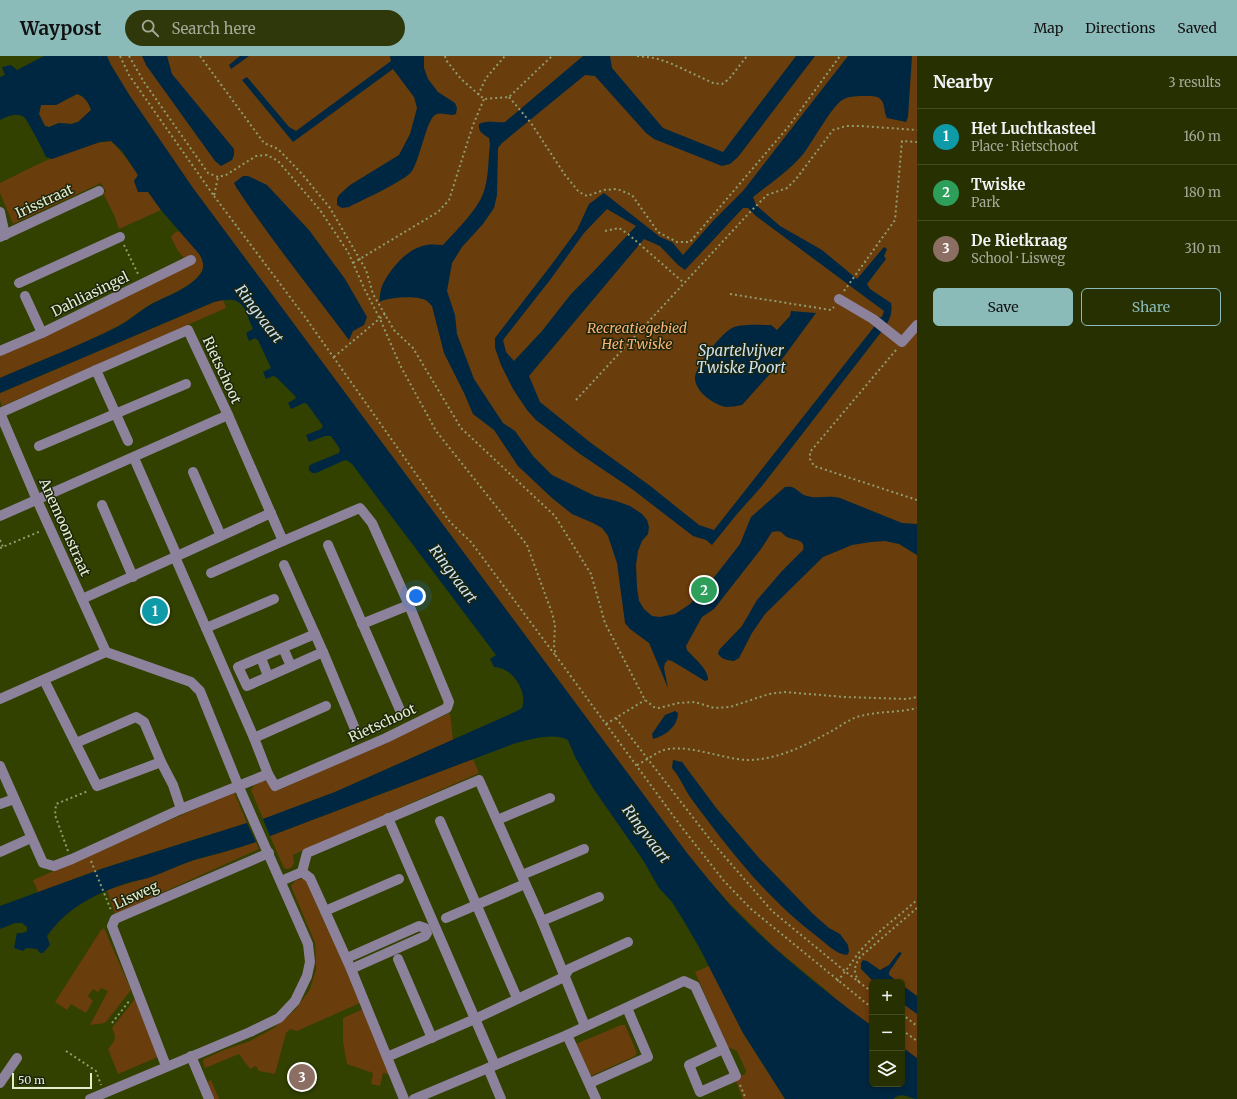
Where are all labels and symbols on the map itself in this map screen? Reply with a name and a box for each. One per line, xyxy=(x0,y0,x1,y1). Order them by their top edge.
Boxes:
street label: Irisstraat xyxy=(12,180,76,222)
street label: Dahliasingel xyxy=(48,267,132,321)
water label: Ringvaart xyxy=(231,281,288,347)
park label: Recreatiegebied Het Twiske xyxy=(587,319,687,353)
street label: Rietschoot xyxy=(199,333,246,407)
water label: Spartelvijver Twiske Poort xyxy=(696,341,786,377)
street label: Anemoonstraat xyxy=(35,474,95,579)
water label: Ringvaart xyxy=(425,541,482,607)
pin: 2 xyxy=(691,575,717,605)
your location xyxy=(406,586,426,606)
pin: 1 xyxy=(142,596,168,626)
street label: Rietschoot xyxy=(345,699,419,746)
water label: Ringvaart xyxy=(618,801,675,867)
street label: Lisweg xyxy=(111,877,162,913)
pin: 3 xyxy=(289,1062,315,1092)
scale bar xyxy=(12,1071,92,1090)

